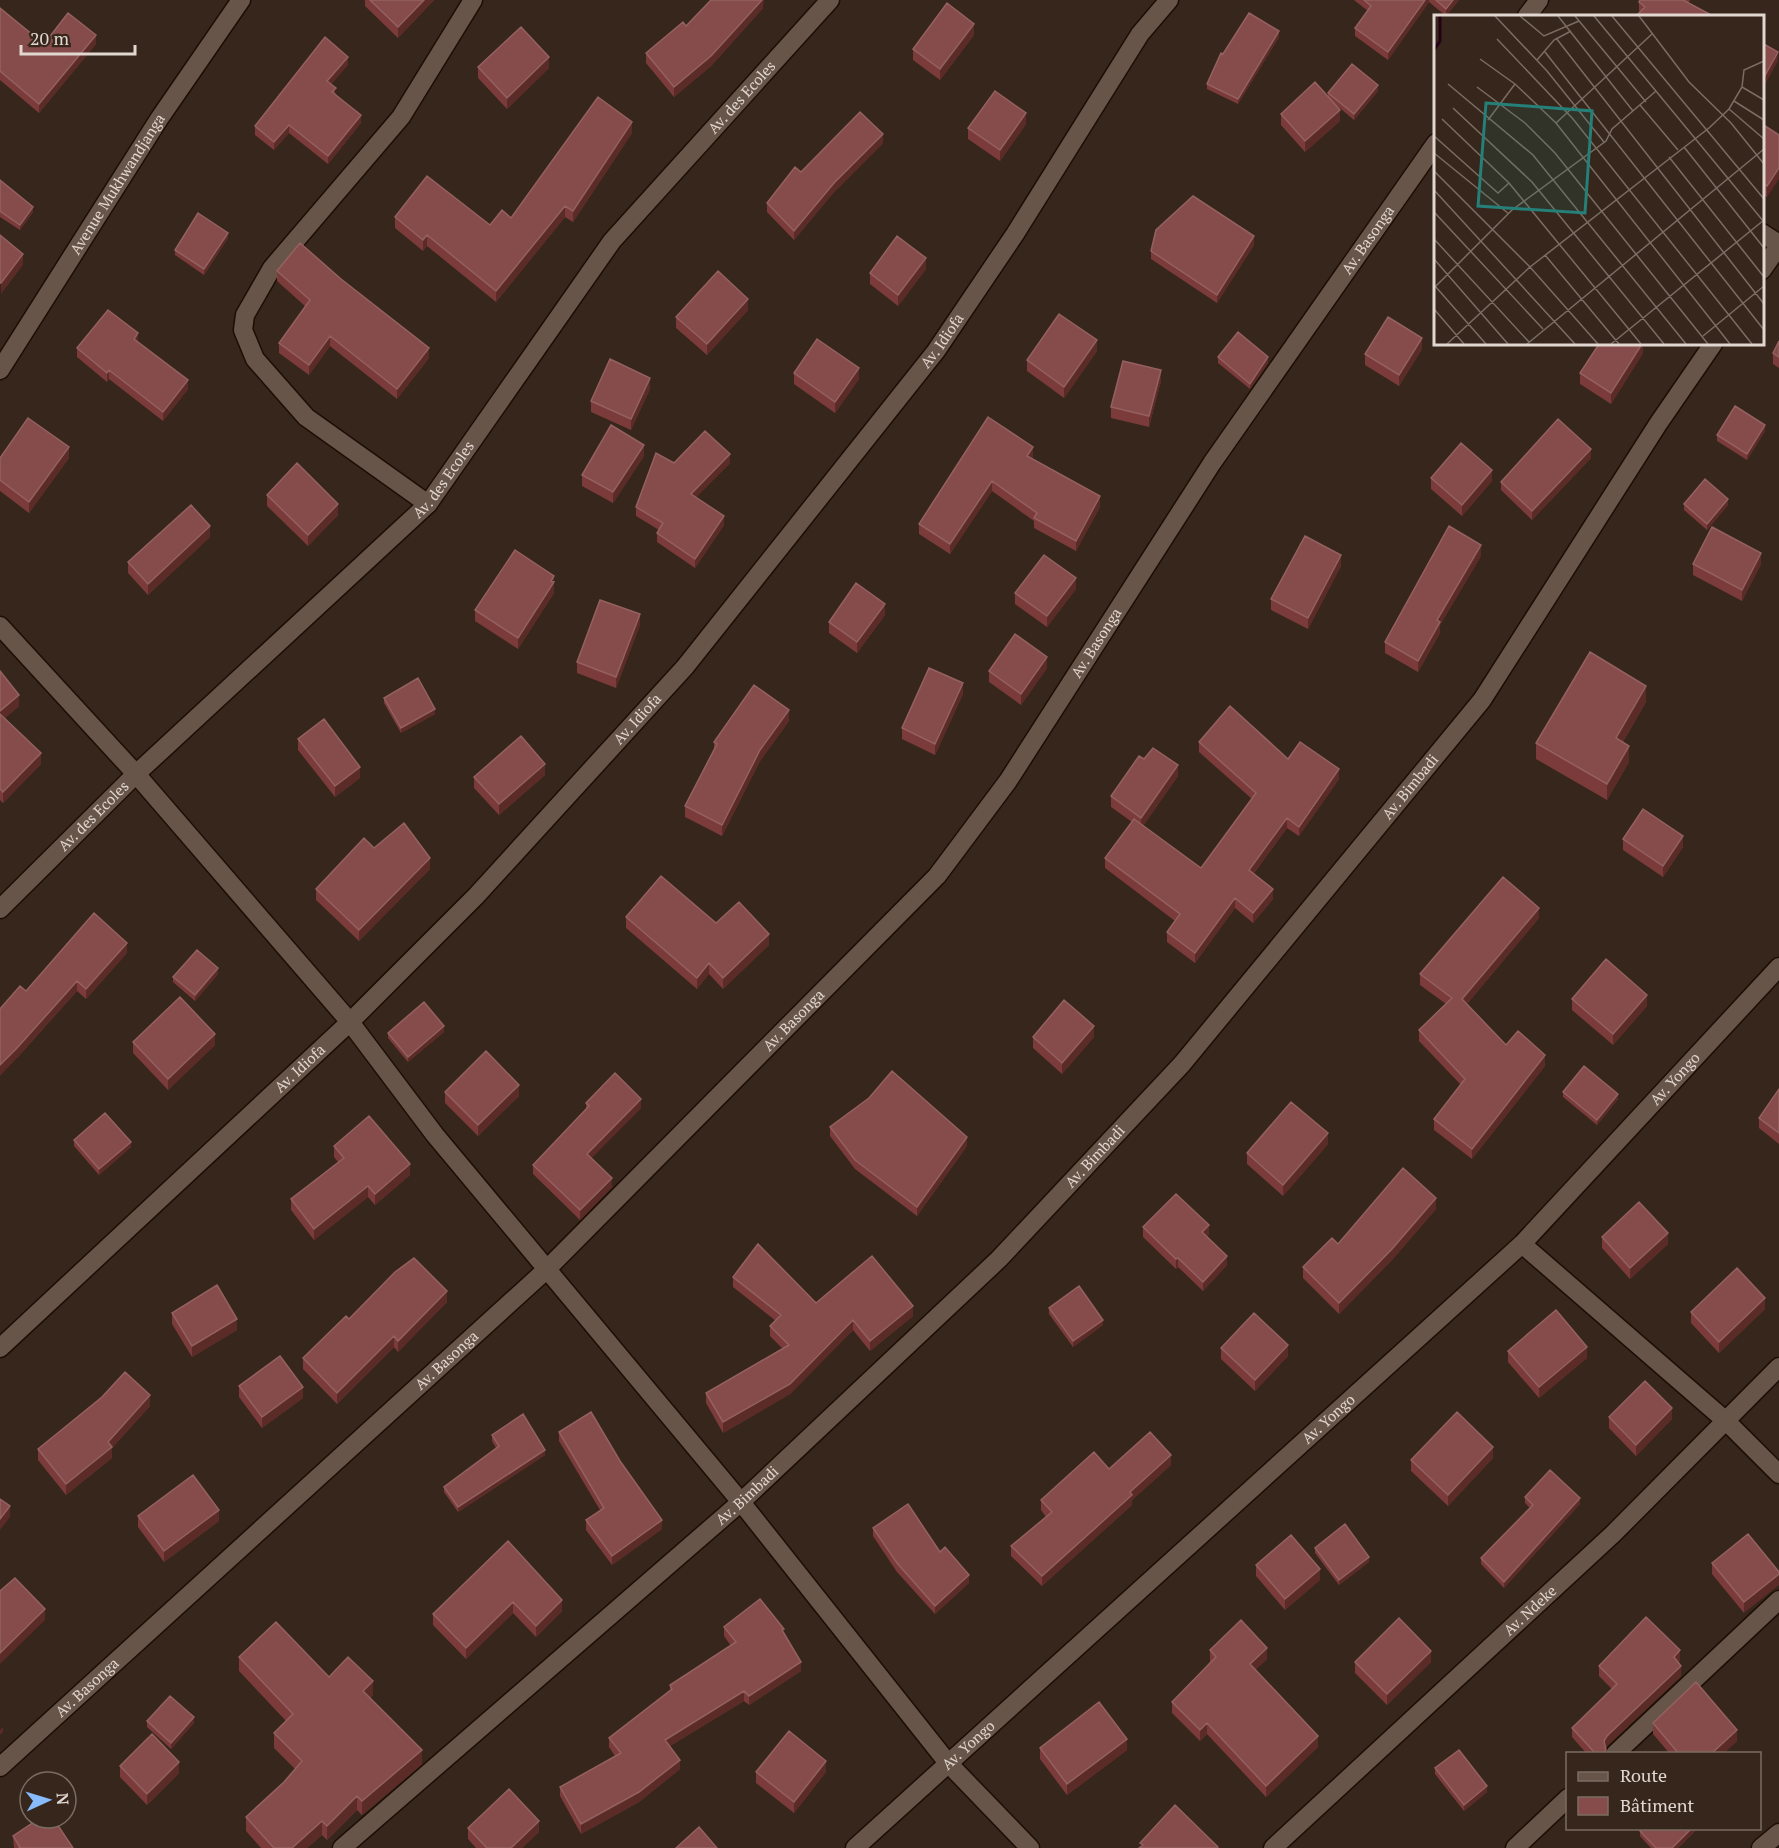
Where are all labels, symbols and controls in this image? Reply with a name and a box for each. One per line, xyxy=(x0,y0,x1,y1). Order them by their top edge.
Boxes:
inset map xyxy=(1434,15,1764,345)
scale bar xyxy=(21,18,135,56)
text: 20 m xyxy=(30,26,70,50)
street label: Av. des Ecoles xyxy=(703,56,779,137)
street label: Avenue Mukhwandjanga xyxy=(65,109,169,258)
street label: Av. Basonga xyxy=(1336,201,1398,278)
street label: Av. Idiofa xyxy=(915,309,968,372)
street label: Av. des Ecoles xyxy=(408,437,478,522)
street label: Av. Basonga xyxy=(1066,603,1126,681)
street label: Av. Idiofa xyxy=(608,688,665,748)
street label: Av. Bimbadi xyxy=(1377,750,1442,823)
street label: Av. des Ecoles xyxy=(53,776,133,855)
street label: Av. Basonga xyxy=(758,984,828,1055)
street label: Av. Idiofa xyxy=(270,1039,329,1096)
street label: Av. Yongo xyxy=(1645,1048,1704,1109)
street label: Av. Bimbadi xyxy=(1060,1120,1129,1191)
street label: Av. Basonga xyxy=(410,1325,482,1394)
street label: Av. Yongo xyxy=(1297,1389,1359,1448)
street label: Av. Bimbadi xyxy=(711,1461,782,1529)
street label: Av. Ndeke xyxy=(1499,1580,1560,1639)
street label: Av. Basonga xyxy=(50,1652,123,1721)
street label: Av. Yongo xyxy=(937,1715,999,1774)
legend xyxy=(1566,1752,1761,1830)
text: Route xyxy=(1620,1763,1667,1787)
north arrow xyxy=(18,1770,78,1830)
text: N xyxy=(52,1792,74,1806)
text: Bâtiment xyxy=(1620,1793,1695,1817)

